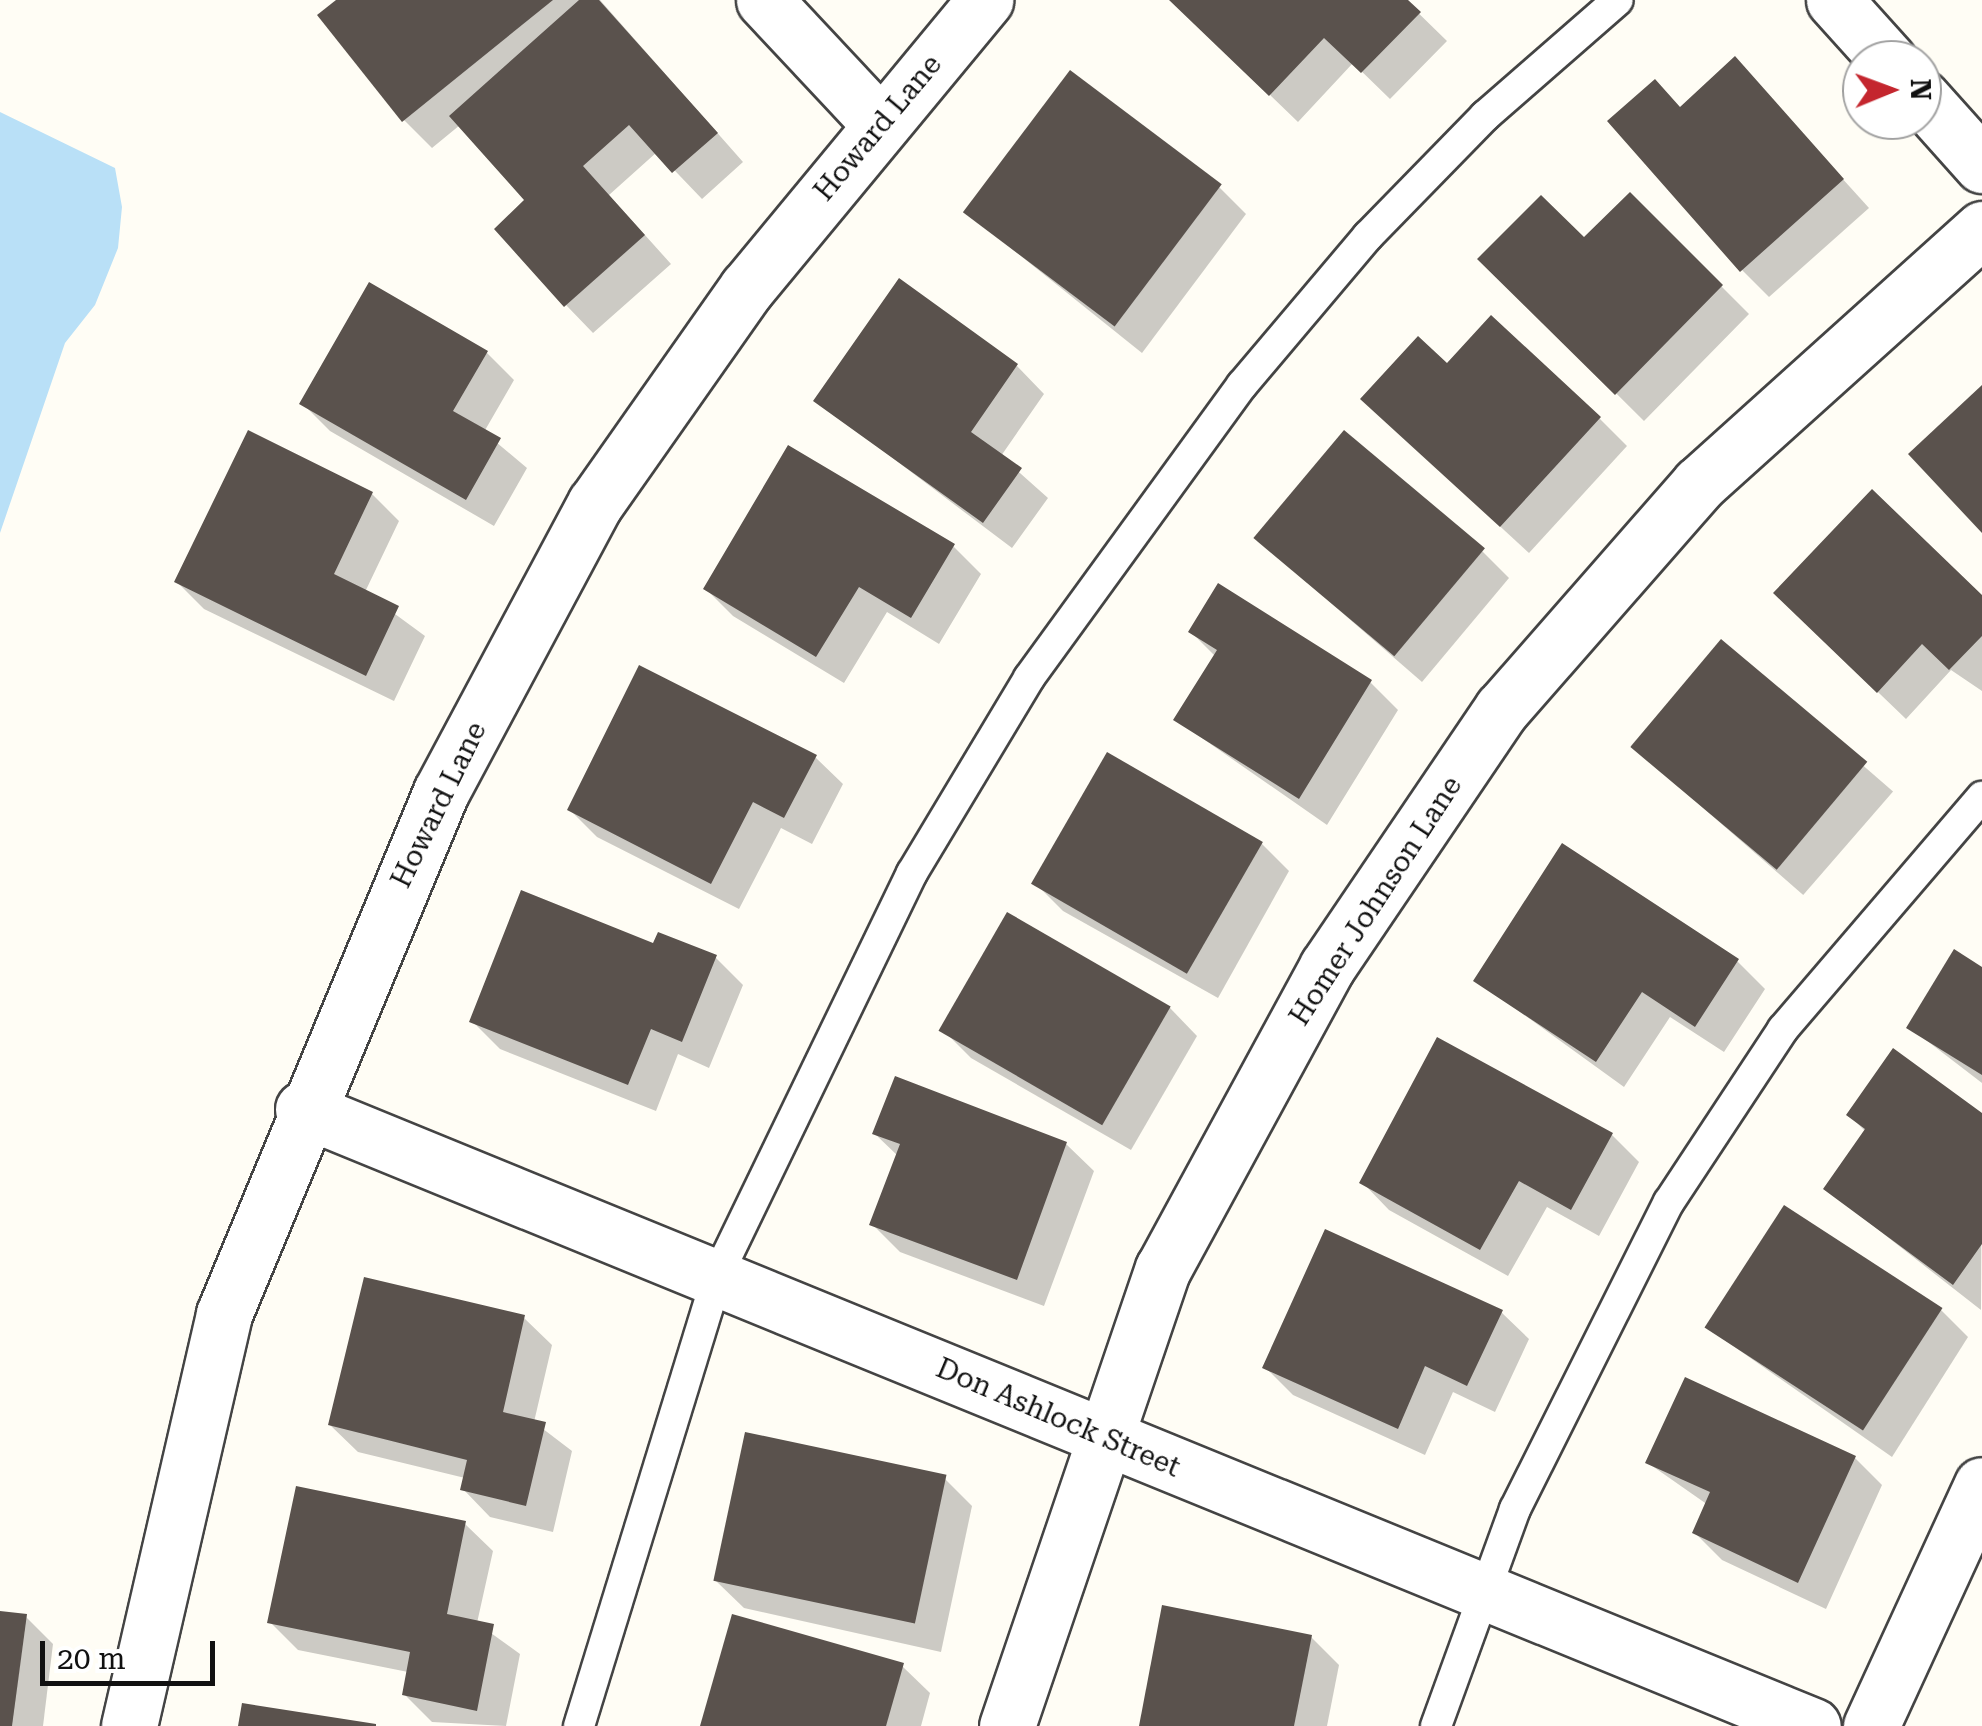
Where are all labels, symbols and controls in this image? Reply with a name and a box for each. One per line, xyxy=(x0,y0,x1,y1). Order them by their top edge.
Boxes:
north arrow xyxy=(1842,40,1942,140)
street label: Howard Lane xyxy=(807,48,949,208)
text: N xyxy=(1904,78,1937,101)
street label: Howard Lane xyxy=(384,717,494,893)
street label: Homer Johnson Lane xyxy=(1283,770,1469,1032)
street label: Don Ashlock Street xyxy=(931,1351,1185,1485)
scale bar xyxy=(45,1621,220,1683)
text: 20 m xyxy=(57,1641,126,1676)

